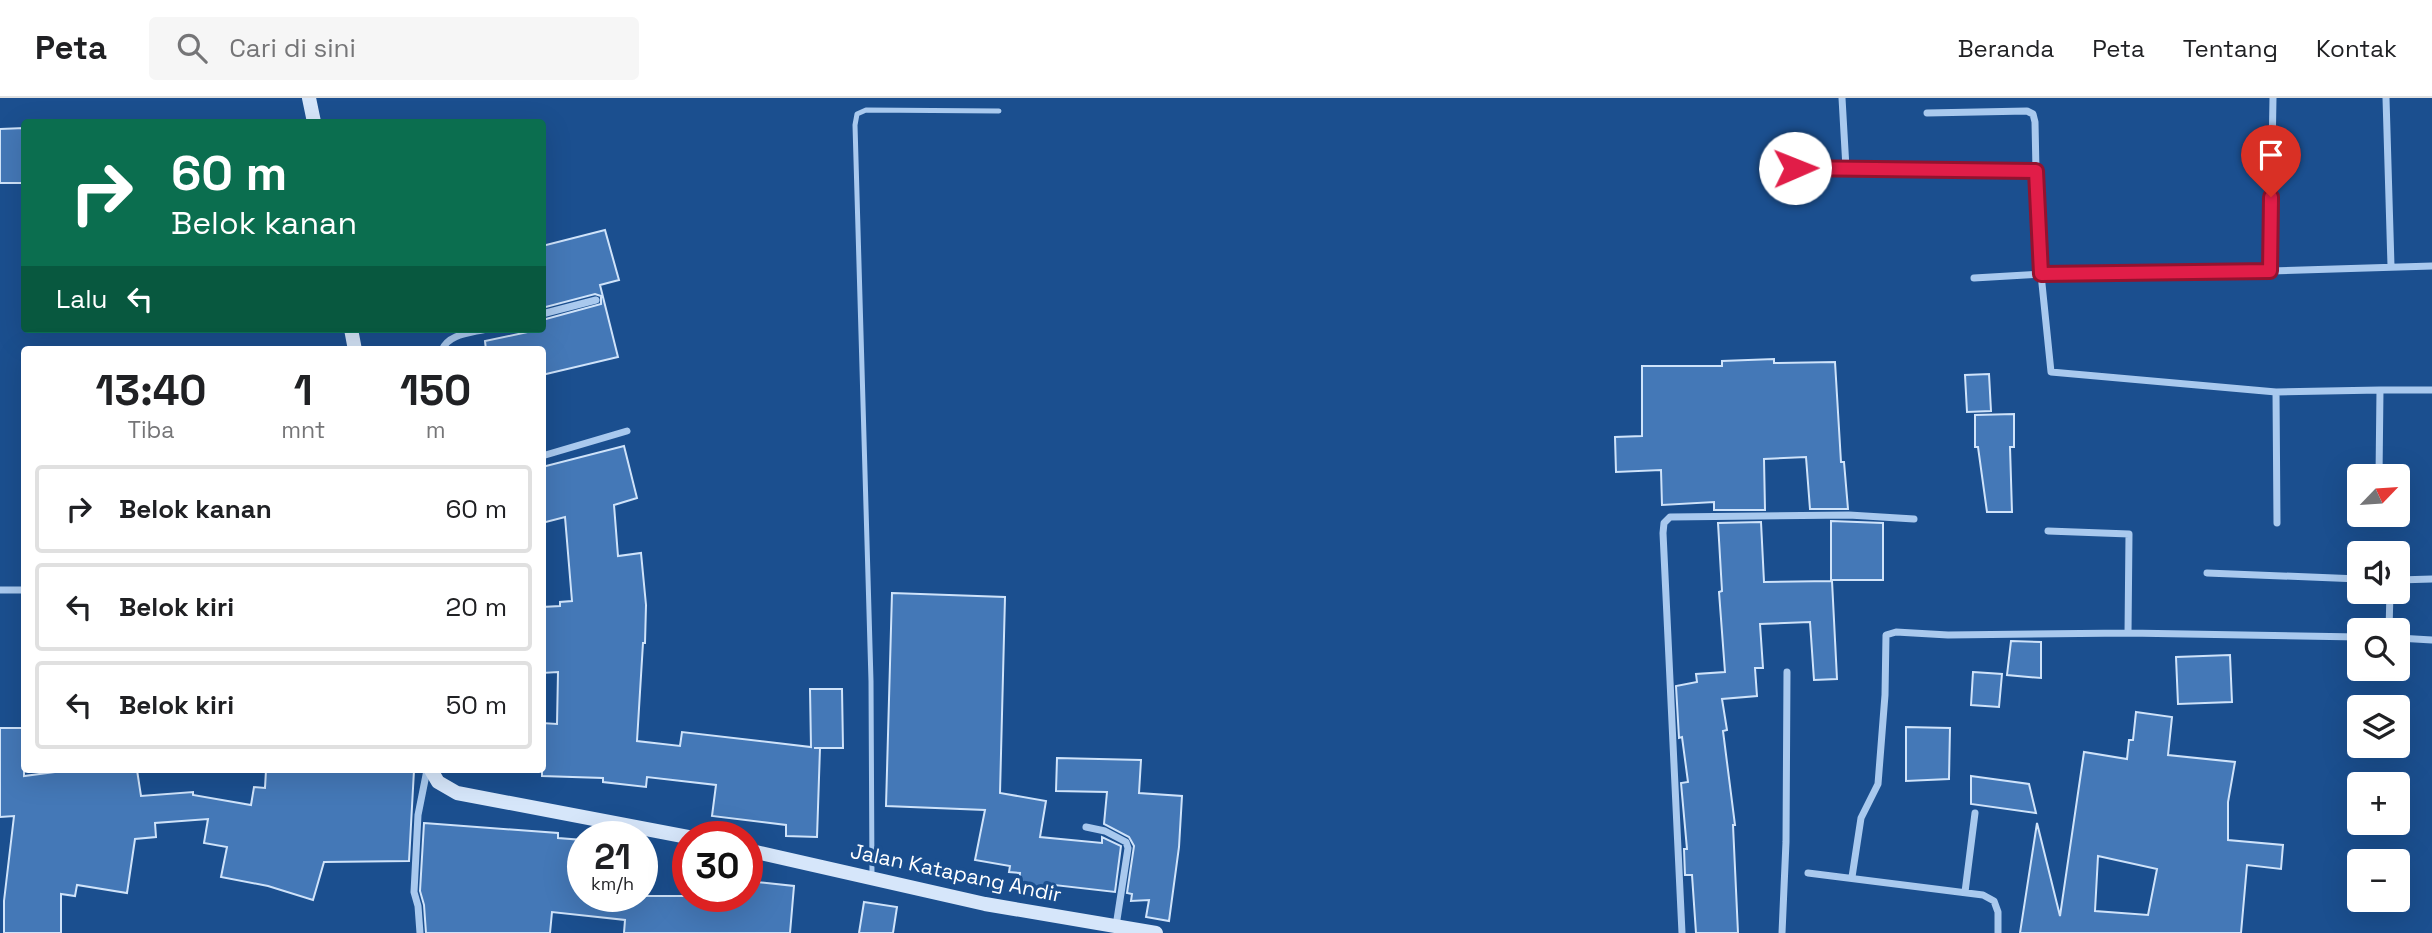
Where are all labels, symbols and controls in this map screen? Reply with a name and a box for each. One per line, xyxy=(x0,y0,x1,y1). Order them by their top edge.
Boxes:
search box xyxy=(149,17,639,80)
text: Peta xyxy=(35,27,107,69)
icon: search xyxy=(173,29,211,67)
text: Cari di sini xyxy=(229,31,356,65)
text: Beranda xyxy=(1958,33,2054,64)
text: Peta xyxy=(2092,33,2145,64)
text: Tentang xyxy=(2183,33,2278,64)
text: Kontak xyxy=(2316,33,2397,64)
pin xyxy=(2241,125,2301,197)
position arrow xyxy=(1758,131,1832,205)
icon: arrive xyxy=(2252,136,2290,174)
text: 60 m xyxy=(171,142,287,204)
icon: right xyxy=(56,147,147,238)
text: Belok kanan xyxy=(171,203,357,243)
icon: left xyxy=(121,280,159,318)
text: Lalu xyxy=(56,282,107,316)
text: 13:40 xyxy=(96,364,207,417)
text: 1 xyxy=(294,364,313,417)
text: 150 xyxy=(400,364,471,417)
text: Tiba xyxy=(128,415,175,445)
text: mnt xyxy=(281,415,325,445)
text: m xyxy=(426,415,446,445)
north arrow xyxy=(2347,464,2410,527)
map controls xyxy=(2347,464,2410,912)
icon: right xyxy=(60,490,98,528)
text: Belok kanan xyxy=(119,492,272,526)
text: 60 m xyxy=(445,492,507,526)
button: sound xyxy=(2347,541,2410,604)
icon: left xyxy=(60,588,98,626)
text: Belok kiri xyxy=(119,590,234,624)
text: 20 m xyxy=(446,590,507,624)
button: search xyxy=(2347,618,2410,681)
icon: left xyxy=(60,686,98,724)
text: Belok kiri xyxy=(119,688,234,722)
text: 50 m xyxy=(446,688,507,722)
button: layers xyxy=(2347,695,2410,758)
button: + xyxy=(2347,772,2410,835)
speed limit sign: 30 xyxy=(672,821,763,912)
text: 21 xyxy=(594,835,631,879)
street label: Jalan Katapang Andir xyxy=(848,837,1064,908)
button: − xyxy=(2347,849,2410,912)
text: km/h xyxy=(591,872,634,895)

